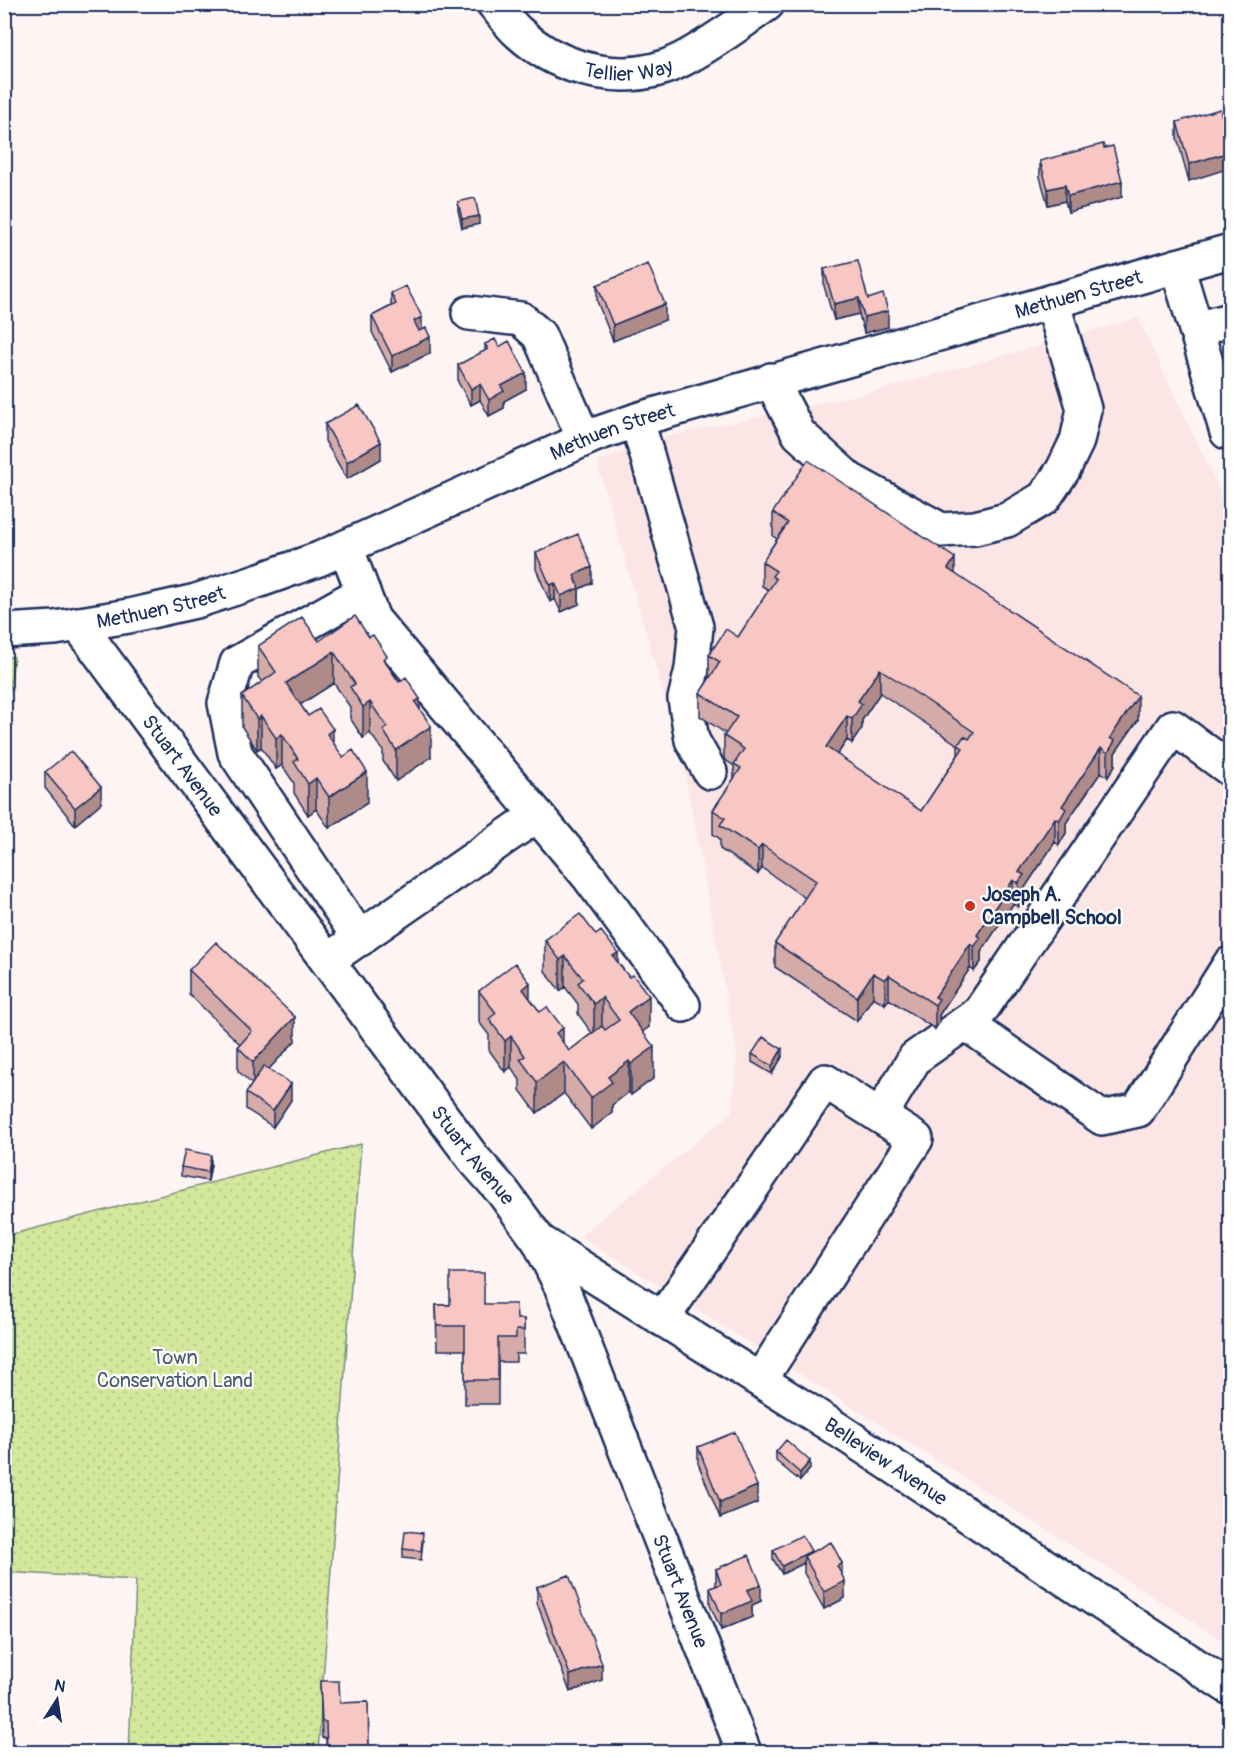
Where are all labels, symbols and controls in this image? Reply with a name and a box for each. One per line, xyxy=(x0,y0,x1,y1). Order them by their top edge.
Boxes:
street label: Tellier Way xyxy=(581,52,677,86)
street label: Methuen Street xyxy=(1012,264,1146,324)
street label: Methuen Street xyxy=(546,397,678,466)
street label: Methuen Street xyxy=(95,580,229,634)
street label: Stuart Avenue xyxy=(137,710,229,821)
place label: Joseph A. Campbell School xyxy=(982,882,1122,930)
marker: Joseph A. Campbell School xyxy=(963,899,977,913)
street label: Stuart Avenue xyxy=(426,1100,521,1210)
park label: Town Conservation Land xyxy=(97,1345,253,1393)
street label: Belleview Avenue xyxy=(820,1412,952,1511)
street label: Stuart Avenue xyxy=(647,1530,714,1651)
north arrow xyxy=(27,1670,87,1730)
text: N xyxy=(53,1675,67,1697)

